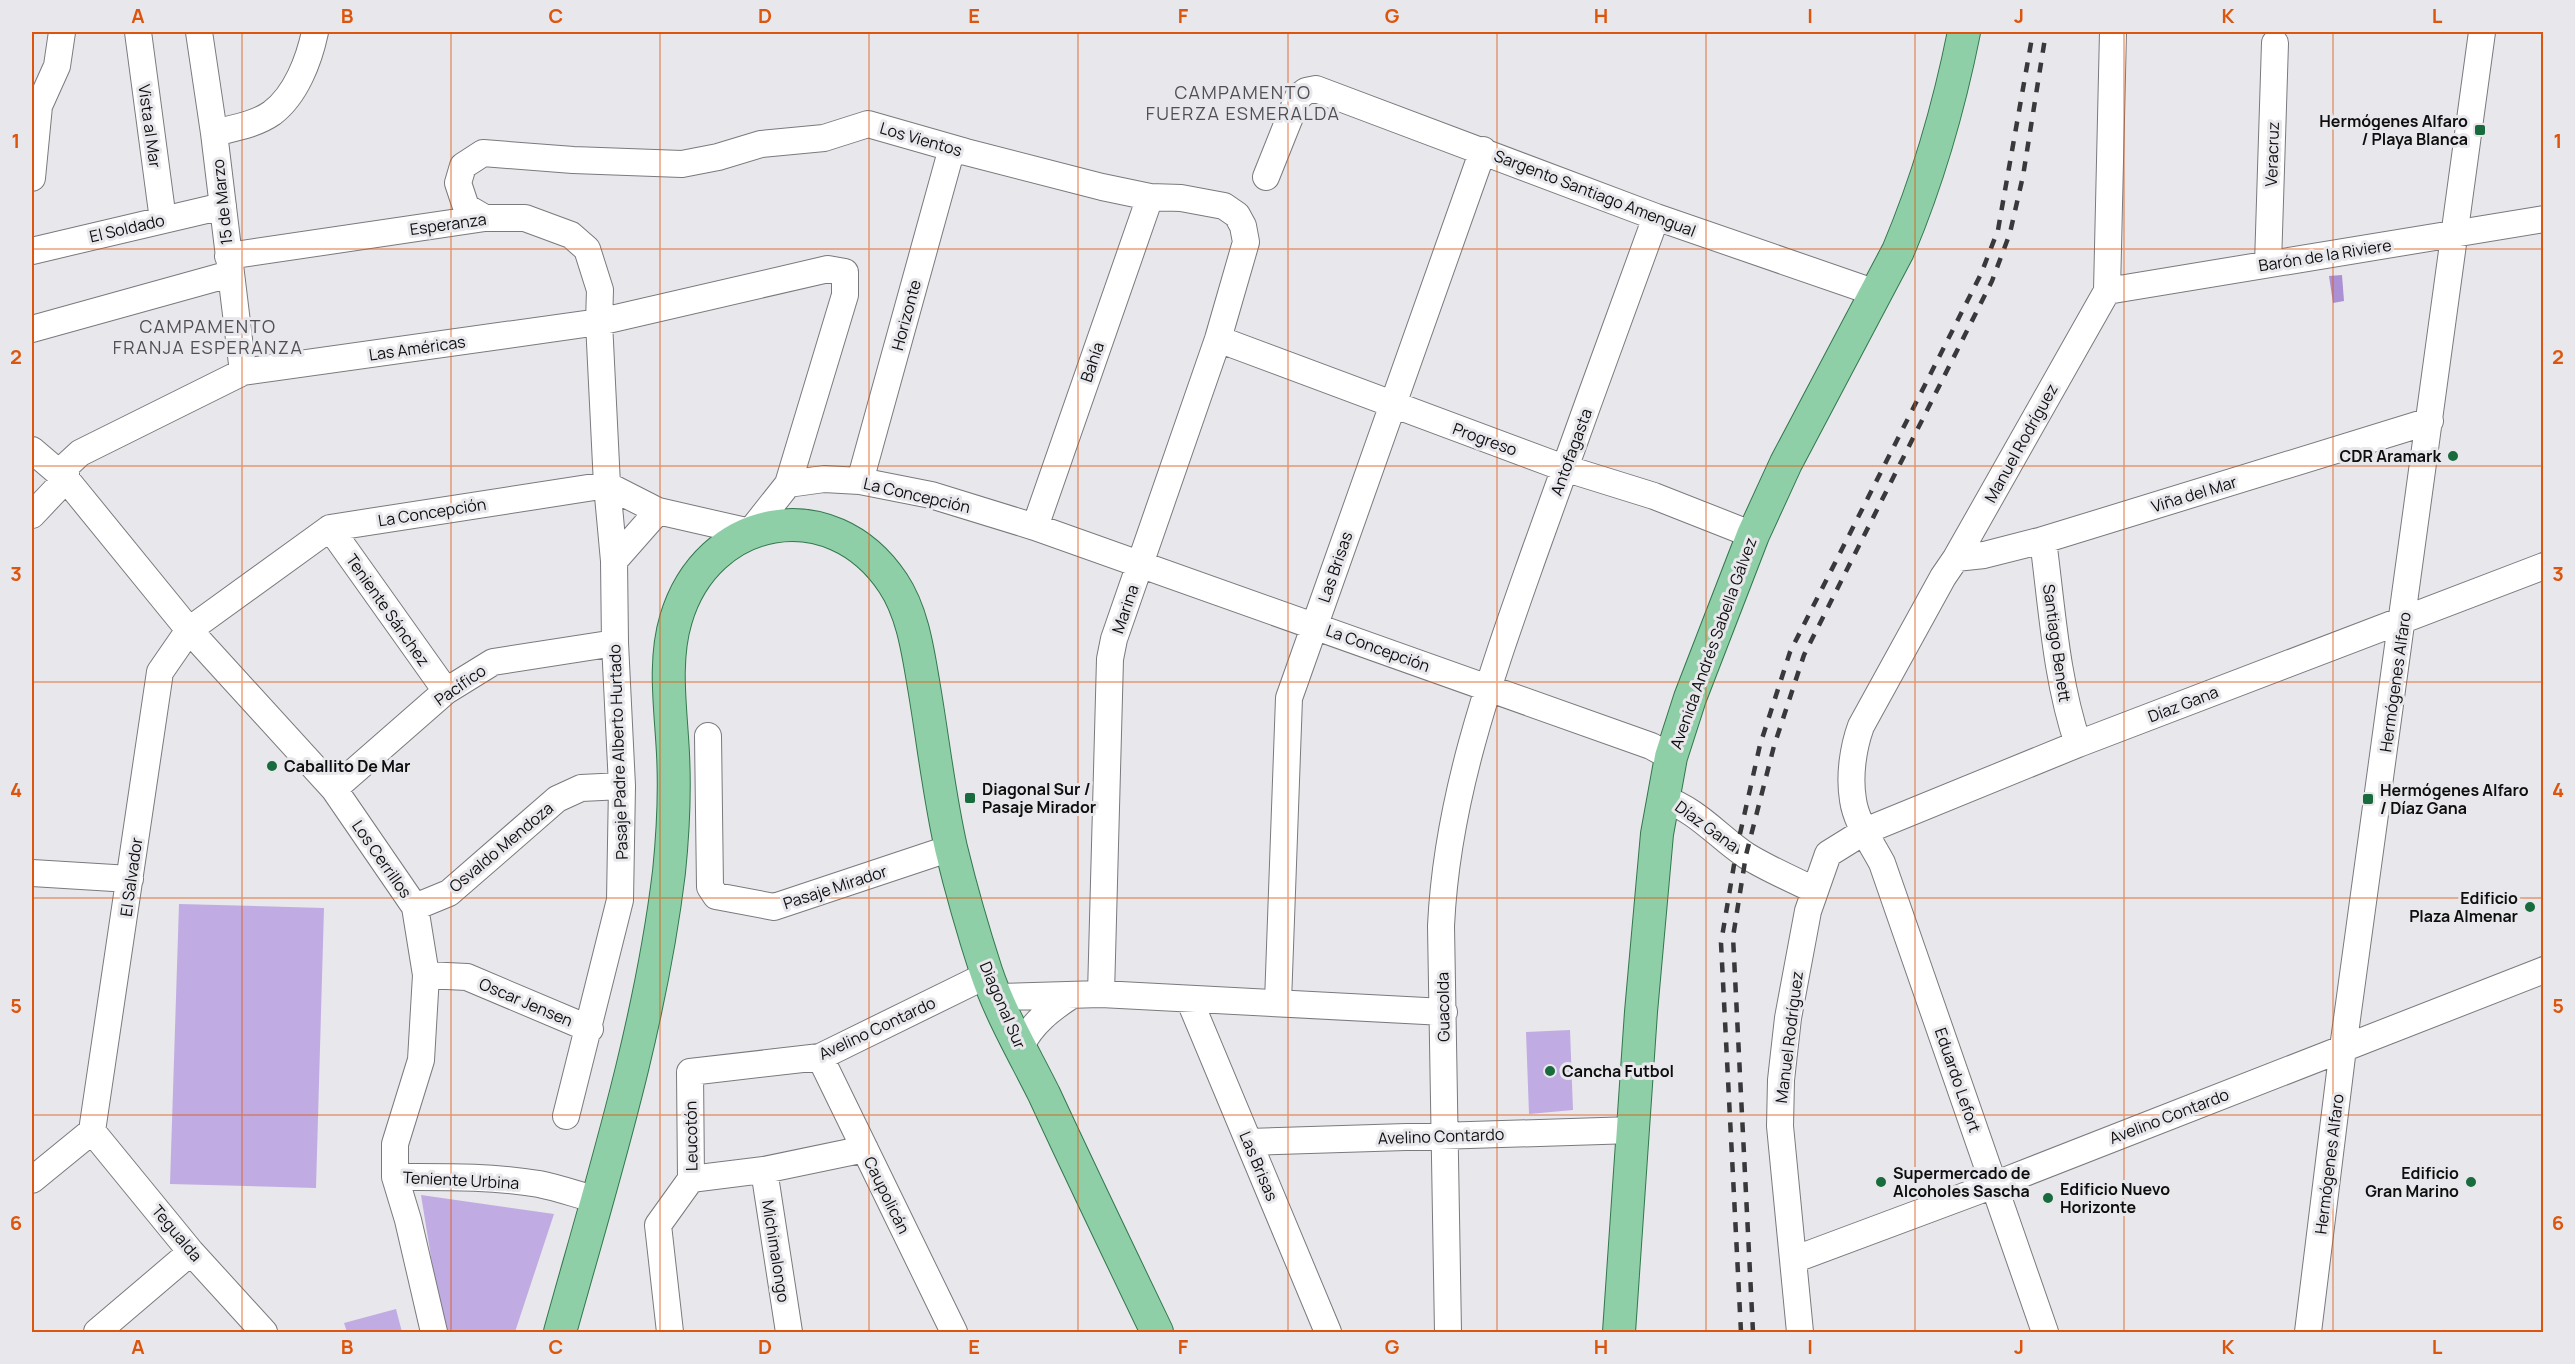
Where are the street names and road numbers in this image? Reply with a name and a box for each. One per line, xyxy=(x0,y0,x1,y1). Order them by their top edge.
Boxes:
street label: Vista al Mar xyxy=(133,83,167,169)
street label: Los Vientos xyxy=(877,117,965,161)
street label: Veracruz xyxy=(2260,121,2284,187)
street label: Sargento Santiago Amengual xyxy=(1491,144,1699,242)
street label: 15 de Marzo xyxy=(207,158,237,246)
street label: Esperanza xyxy=(408,208,488,240)
street label: El Soldado xyxy=(87,209,167,247)
street label: Barón de la Riviere xyxy=(2257,234,2393,276)
street label: Horizonte xyxy=(886,277,926,353)
street label: Las Américas xyxy=(367,330,467,366)
street label: Bahía xyxy=(1075,339,1109,385)
street label: Manuel Rodríguez xyxy=(1979,380,2063,506)
street label: Antofagasta xyxy=(1545,405,1597,499)
street label: Progreso xyxy=(1450,417,1520,461)
street label: Viña del Mar xyxy=(2148,470,2240,517)
street label: La Concepción xyxy=(861,472,973,518)
street label: La Concepción xyxy=(376,493,488,531)
street label: Las Brisas xyxy=(1313,529,1357,605)
street label: Avenida Andrés Sabella Gálvez xyxy=(1664,534,1762,752)
street label: Teniente Sánchez xyxy=(341,550,435,670)
street label: Marina xyxy=(1106,582,1144,636)
street label: Santiago Benett xyxy=(2038,583,2076,704)
street label: Hermógenes Alfaro xyxy=(2374,611,2416,753)
street label: La Concepción xyxy=(1323,619,1433,677)
street label: Pasaje Padre Alberto Hurtado xyxy=(603,644,633,860)
street label: Pacífico xyxy=(430,659,490,711)
street label: Díaz Gana xyxy=(2145,681,2221,727)
street label: Díaz Gana xyxy=(1671,795,1743,857)
street label: Osvaldo Mendoza xyxy=(444,797,558,897)
street label: Los Cerrillos xyxy=(347,816,417,902)
street label: El Salvador xyxy=(115,836,147,918)
street label: Pasaje Mirador xyxy=(780,860,890,914)
street label: Diagonal Sur xyxy=(975,958,1031,1052)
street label: Manuel Rodríguez xyxy=(1770,970,1808,1104)
street label: Oscar Jensen xyxy=(476,972,576,1032)
street label: Guacolda xyxy=(1431,972,1455,1042)
street label: Avelino Contardo xyxy=(815,991,939,1065)
street label: Eduardo Lefort xyxy=(1930,1025,1986,1135)
street label: Avelino Contardo xyxy=(2106,1083,2232,1149)
street label: Hermógenes Alfaro xyxy=(2309,1093,2349,1235)
street label: Leucotón xyxy=(679,1101,703,1171)
street label: Avelino Contardo xyxy=(1377,1123,1505,1149)
street label: Las Brisas xyxy=(1234,1128,1284,1204)
street label: Caupolicán xyxy=(859,1153,915,1237)
street label: Teniente Urbina xyxy=(402,1166,520,1194)
street label: Michimalongo xyxy=(757,1198,795,1304)
street label: Tegualda xyxy=(147,1200,207,1266)

